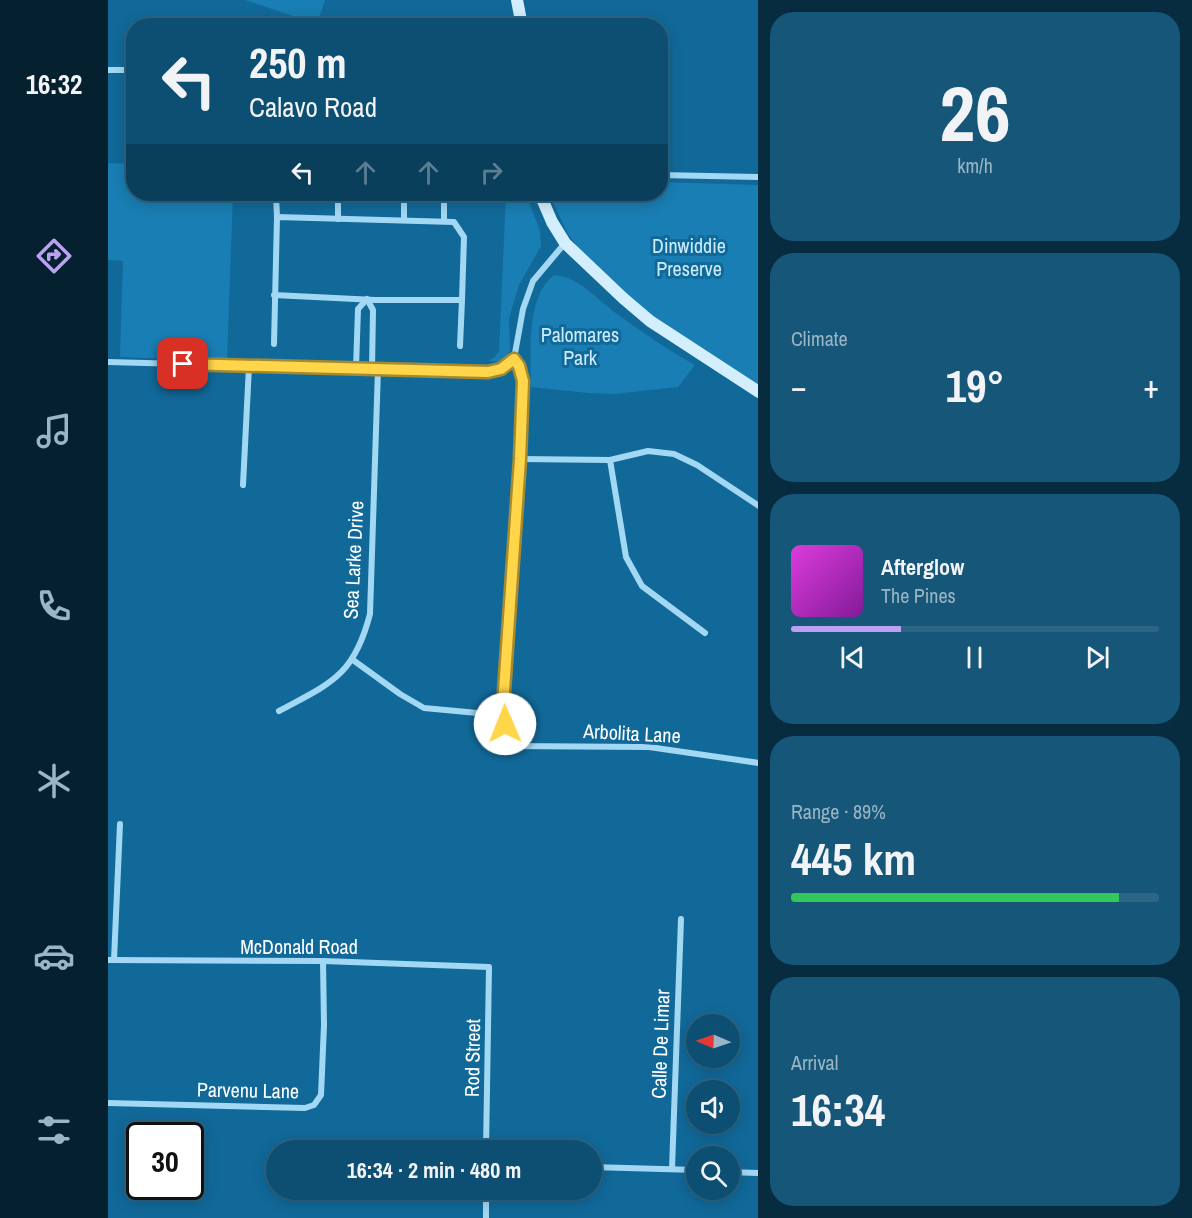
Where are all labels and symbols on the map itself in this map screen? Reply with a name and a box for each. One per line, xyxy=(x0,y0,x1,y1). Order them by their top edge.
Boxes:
park label: Dinwiddie Preserve xyxy=(652,232,726,282)
park label: Palomares Park xyxy=(541,321,619,371)
pin xyxy=(157,338,208,389)
street label: Sea Larke Drive xyxy=(336,500,370,620)
position arrow xyxy=(473,692,537,756)
street label: Arbolita Lane xyxy=(582,717,681,749)
street label: McDonald Road xyxy=(240,933,358,960)
street label: Calle De Limar xyxy=(645,988,675,1099)
north arrow xyxy=(686,1014,740,1068)
street label: Rod Street xyxy=(458,1018,486,1097)
street label: Parvenu Lane xyxy=(197,1076,299,1104)
speed limit sign: 30 xyxy=(126,1122,204,1200)

